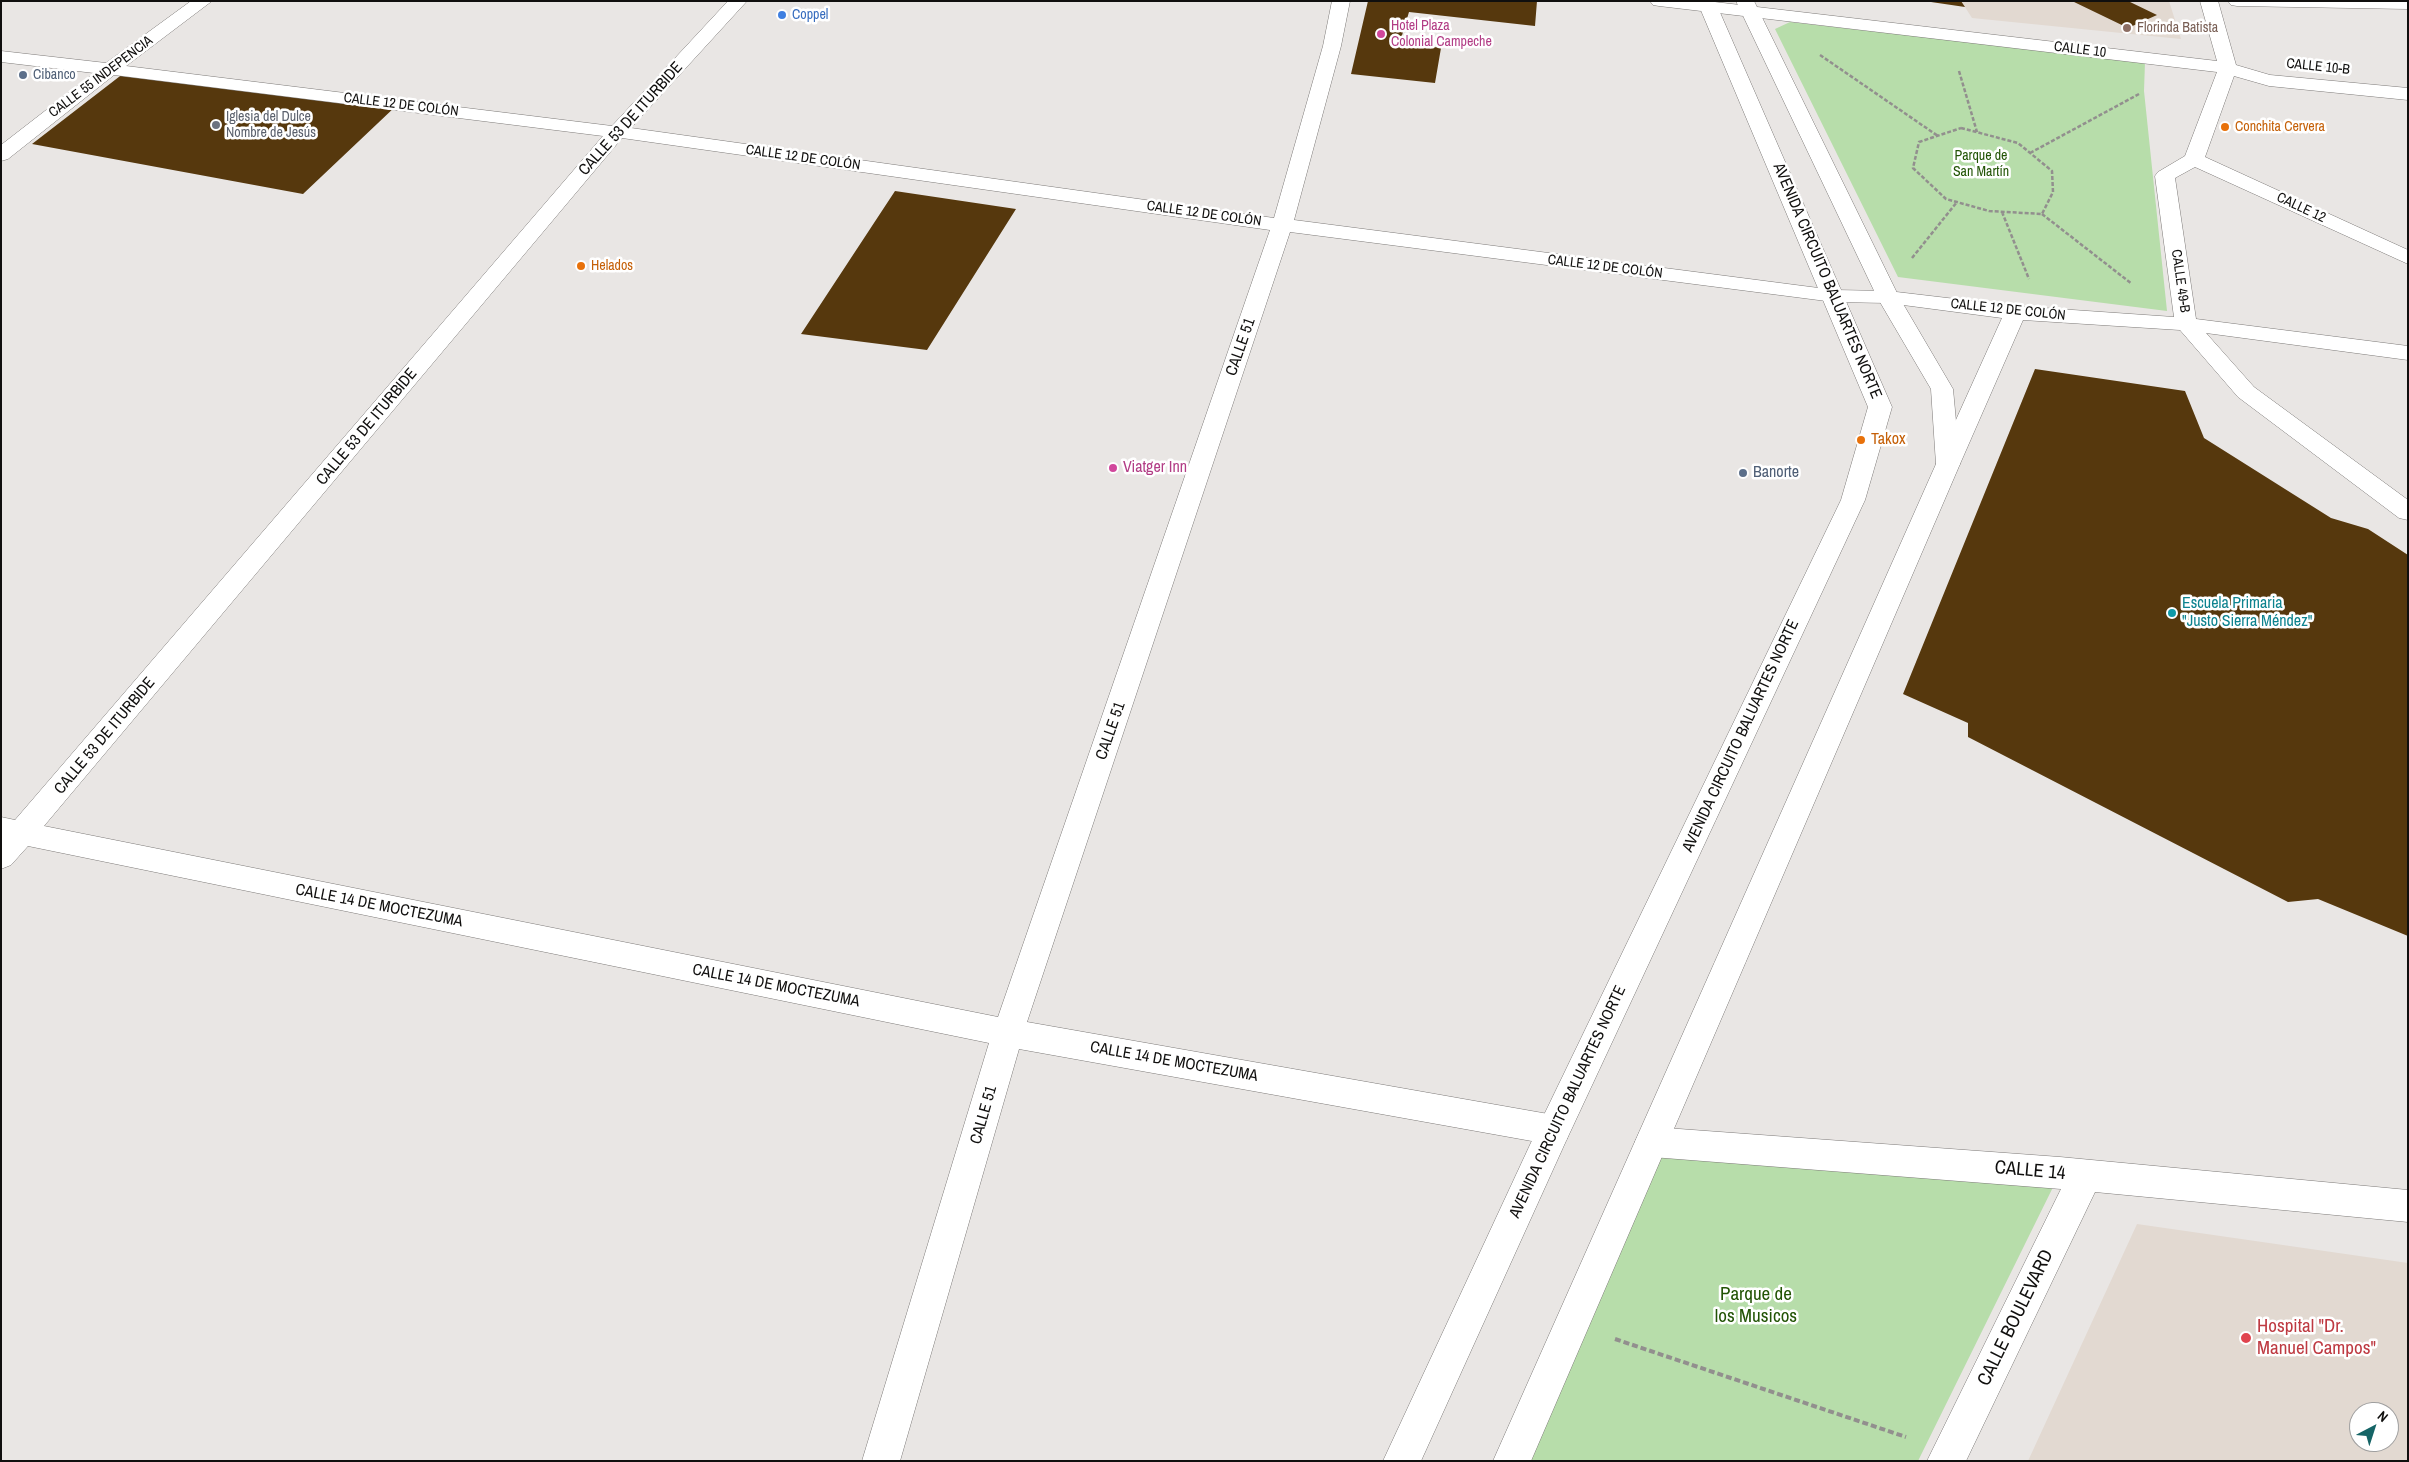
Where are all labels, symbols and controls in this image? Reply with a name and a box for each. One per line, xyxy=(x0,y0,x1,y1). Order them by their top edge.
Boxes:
place label: Coppel xyxy=(792,7,828,23)
marker: Coppel xyxy=(776,9,788,21)
place label: Hotel Plaza Colonial Campeche xyxy=(1391,18,1492,50)
place label: Florinda Batista xyxy=(2137,20,2218,36)
marker: Florinda Batista xyxy=(2121,22,2133,34)
marker: Hotel Plaza Colonial Campeche xyxy=(1375,28,1387,40)
street label: CALLE 55 INDEPENCIA xyxy=(46,32,156,122)
street label: CALLE 10 xyxy=(2053,38,2107,62)
street label: CALLE 10-B xyxy=(2285,55,2351,79)
street label: CALLE 53 DE ITURBIDE xyxy=(575,58,687,180)
place label: Cibanco xyxy=(33,67,76,83)
marker: Cibanco xyxy=(17,69,29,81)
street label: CALLE 12 DE COLÓN xyxy=(343,90,459,120)
place label: Iglesia del Dulce Nombre de Jesús xyxy=(226,109,316,142)
marker: Iglesia del Dulce Nombre de Jesús xyxy=(210,119,222,131)
place label: Conchita Cervera xyxy=(2235,119,2325,135)
marker: Conchita Cervera xyxy=(2219,121,2231,133)
street label: CALLE 12 DE COLÓN xyxy=(745,142,861,174)
park label: Parque de San Martín xyxy=(1953,148,2009,180)
street label: AVENIDA CIRCUITO BALUARTES NORTE xyxy=(1768,160,1886,402)
street label: CALLE 12 xyxy=(2274,189,2328,227)
street label: CALLE 12 DE COLÓN xyxy=(1146,198,1262,230)
street label: CALLE 49-B xyxy=(2167,248,2193,314)
street label: CALLE 12 DE COLÓN xyxy=(1547,252,1663,282)
place label: Helados xyxy=(591,258,633,274)
marker: Helados xyxy=(575,260,587,272)
street label: CALLE 12 DE COLÓN xyxy=(1950,296,2066,324)
street label: CALLE 51 xyxy=(1222,316,1260,378)
street label: CALLE 53 DE ITURBIDE xyxy=(313,365,421,489)
place label: Takox xyxy=(1871,430,1906,450)
marker: Takox xyxy=(1855,434,1867,446)
place label: Viatger Inn xyxy=(1123,458,1187,478)
marker: Viatger Inn xyxy=(1107,462,1119,474)
place label: Banorte xyxy=(1753,463,1799,483)
marker: Banorte xyxy=(1737,467,1749,479)
place label: Escuela Primaria "Justo Sierra Méndez" xyxy=(2182,594,2312,632)
marker: Escuela Primaria "Justo Sierra Méndez" xyxy=(2166,607,2178,619)
street label: AVENIDA CIRCUITO BALUARTES NORTE xyxy=(1679,617,1803,855)
street label: CALLE 53 DE ITURBIDE xyxy=(51,674,159,798)
street label: CALLE 51 xyxy=(1092,700,1130,762)
street label: CALLE 14 DE MOCTEZUMA xyxy=(294,880,464,932)
street label: CALLE 14 DE MOCTEZUMA xyxy=(691,960,861,1012)
street label: AVENIDA CIRCUITO BALUARTES NORTE xyxy=(1506,983,1630,1221)
street label: CALLE 14 DE MOCTEZUMA xyxy=(1089,1038,1259,1086)
street label: CALLE 51 xyxy=(967,1084,1001,1146)
street label: CALLE 14 xyxy=(1994,1157,2066,1185)
street label: CALLE BOULEVARD xyxy=(1973,1246,2059,1390)
park label: Parque de los Musicos xyxy=(1715,1284,1797,1328)
place label: Hospital "Dr. Manuel Campos" xyxy=(2257,1316,2376,1360)
marker: Hospital "Dr. Manuel Campos" xyxy=(2239,1331,2253,1345)
north arrow xyxy=(2349,1402,2399,1452)
text: N xyxy=(2374,1407,2392,1426)

